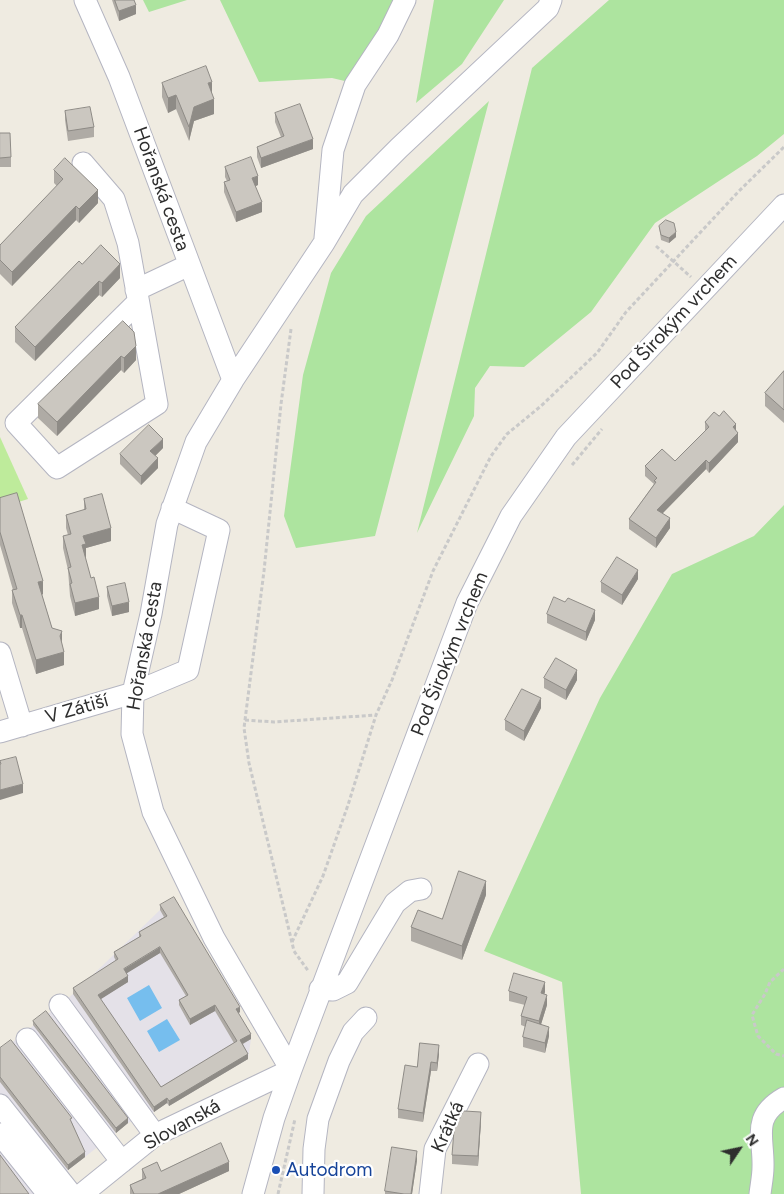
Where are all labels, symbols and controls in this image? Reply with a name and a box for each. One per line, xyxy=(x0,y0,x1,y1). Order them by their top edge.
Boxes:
street label: Hořanská cesta xyxy=(128,124,194,254)
street label: Pod Širokým vrchem xyxy=(606,250,742,394)
street label: Pod Širokým vrchem xyxy=(407,569,493,739)
street label: Hořanská cesta xyxy=(122,580,168,712)
street label: V Zátiší xyxy=(43,689,111,729)
street label: Slovanská xyxy=(140,1095,224,1155)
street label: Krátká xyxy=(427,1098,469,1156)
north arrow xyxy=(714,1124,764,1174)
text: N xyxy=(742,1131,762,1150)
place label: Autodrom xyxy=(286,1159,372,1181)
marker: Autodrom xyxy=(270,1164,282,1176)

